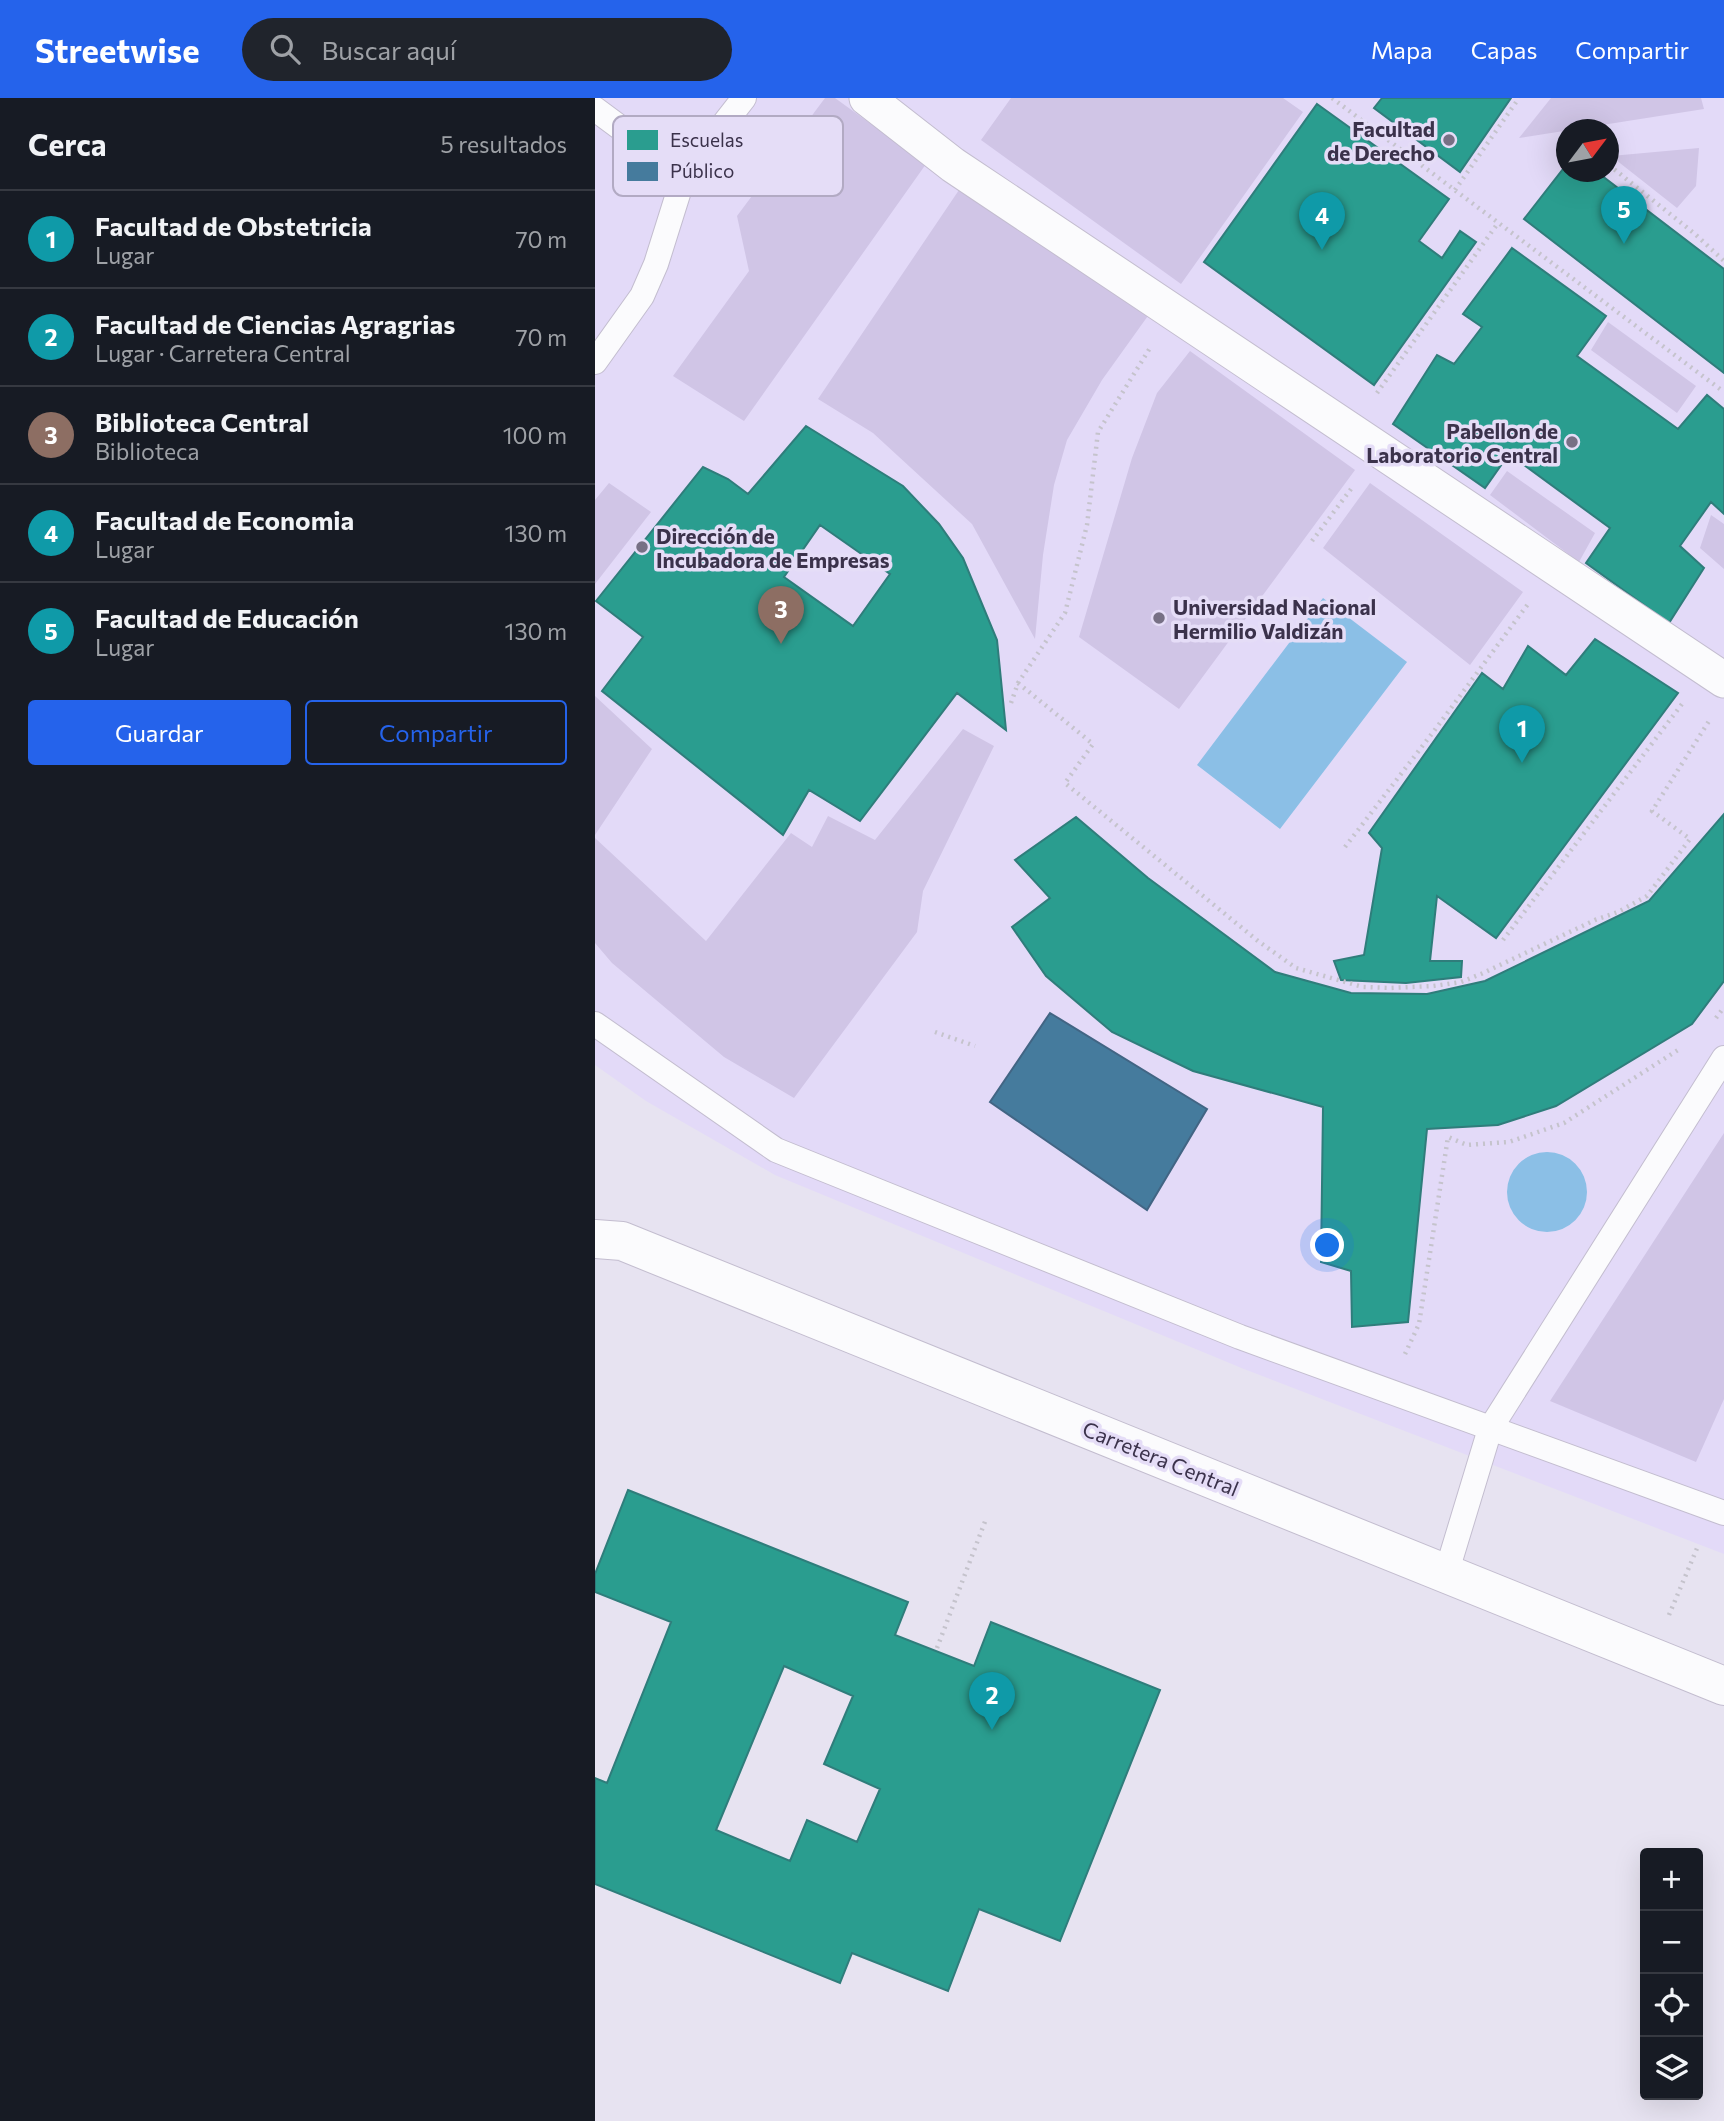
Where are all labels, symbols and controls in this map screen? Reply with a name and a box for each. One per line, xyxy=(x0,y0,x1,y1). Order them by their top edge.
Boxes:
search box xyxy=(242,18,732,81)
text: Streetwise xyxy=(35,29,200,70)
icon: search xyxy=(266,30,304,68)
text: Buscar aquí xyxy=(322,34,456,65)
text: Mapa xyxy=(1371,35,1433,64)
text: Capas xyxy=(1471,35,1537,64)
text: Compartir xyxy=(1575,35,1689,64)
legend xyxy=(613,116,843,196)
place label: Facultad de Derecho xyxy=(1327,116,1435,165)
north arrow xyxy=(1556,119,1619,182)
text: Cerca xyxy=(28,125,107,162)
text: Escuelas xyxy=(670,128,743,151)
text: 5 resultados xyxy=(441,130,567,158)
marker: Facultad de Derecho xyxy=(1441,132,1457,148)
text: Público xyxy=(670,159,734,182)
pin: 5 xyxy=(1601,186,1647,244)
pin: 4 xyxy=(1299,192,1345,250)
text: Facultad de Obstetricia xyxy=(95,210,372,241)
text: 1 xyxy=(46,225,56,253)
text: 70 m xyxy=(515,225,567,253)
text: Lugar xyxy=(95,241,155,269)
text: Facultad de Ciencias Agragrias xyxy=(95,308,455,339)
text: 2 xyxy=(44,323,58,351)
text: 70 m xyxy=(515,323,567,351)
text: Lugar · Carretera Central xyxy=(95,339,351,367)
text: Biblioteca Central xyxy=(95,406,309,437)
place label: Pabellon de Laboratorio Central xyxy=(1366,418,1558,467)
text: 3 xyxy=(44,421,58,449)
text: 100 m xyxy=(503,421,567,449)
marker: Pabellon de Laboratorio Central xyxy=(1564,434,1580,450)
text: Biblioteca xyxy=(95,437,200,465)
text: Facultad de Economia xyxy=(95,504,354,535)
text: 4 xyxy=(44,519,58,547)
text: 130 m xyxy=(505,519,567,547)
place label: Dirección de Incubadora de Empresas xyxy=(656,523,890,572)
text: Lugar xyxy=(95,535,155,563)
marker: Dirección de Incubadora de Empresas xyxy=(634,539,650,555)
pin: 3 xyxy=(758,586,804,644)
place label: Universidad Nacional Hermilio Valdizán xyxy=(1173,594,1376,643)
text: Facultad de Educación xyxy=(95,602,359,633)
marker: Universidad Nacional Hermilio Valdizán xyxy=(1151,610,1167,626)
text: 5 xyxy=(44,617,58,645)
text: 130 m xyxy=(505,617,567,645)
text: Lugar xyxy=(95,633,155,661)
button: Guardar xyxy=(28,700,291,765)
button: Compartir xyxy=(305,700,567,765)
pin: 1 xyxy=(1499,705,1545,763)
your location xyxy=(1310,1228,1344,1262)
street label: Carretera Central xyxy=(1079,1415,1243,1501)
pin: 2 xyxy=(969,1672,1015,1730)
map controls xyxy=(1640,1848,1703,2100)
button: + xyxy=(1640,1848,1703,1911)
button: − xyxy=(1640,1911,1703,1974)
button: locate xyxy=(1640,1974,1703,2037)
button: layers xyxy=(1640,2037,1703,2100)

